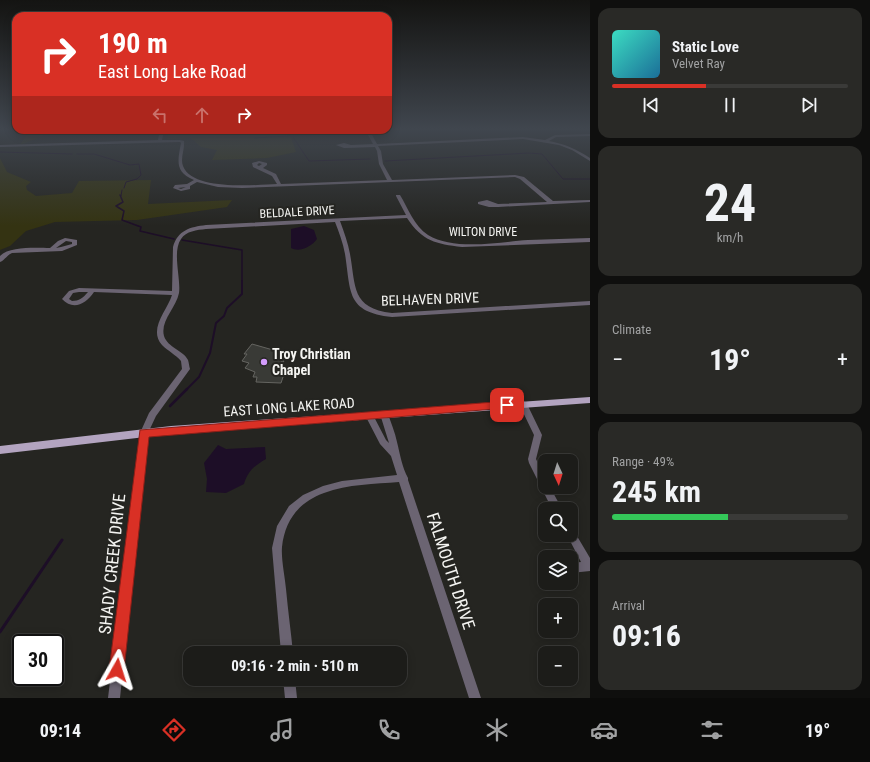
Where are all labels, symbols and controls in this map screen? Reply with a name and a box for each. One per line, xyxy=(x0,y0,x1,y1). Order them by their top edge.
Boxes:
text: 190 m xyxy=(98,27,168,60)
icon: right xyxy=(32,28,84,80)
text: Static Love xyxy=(672,38,739,56)
text: Velvet Ray xyxy=(672,56,725,71)
text: East Long Lake Road xyxy=(98,61,246,82)
icon: previous xyxy=(640,94,662,116)
icon: pause xyxy=(719,94,741,116)
icon: next xyxy=(798,94,820,116)
icon: left xyxy=(149,104,171,126)
icon: ahead xyxy=(191,104,213,126)
icon: right xyxy=(233,104,255,126)
text: 24 xyxy=(704,173,756,234)
street label: BELDALE DRIVE xyxy=(259,203,335,221)
street label: WILTON DRIVE xyxy=(449,225,517,239)
text: km/h xyxy=(717,230,743,245)
street label: BELHAVEN DRIVE xyxy=(381,289,479,309)
text: Climate xyxy=(612,322,651,337)
text: 19° xyxy=(709,342,751,377)
place label: Troy Christian Chapel xyxy=(272,346,351,378)
text: − xyxy=(612,347,623,372)
text: + xyxy=(837,347,848,372)
marker: Troy Christian Chapel xyxy=(259,357,269,367)
pin xyxy=(490,388,524,422)
street label: EAST LONG LAKE ROAD xyxy=(223,394,355,420)
icon: arrive xyxy=(496,394,518,416)
north arrow xyxy=(538,454,578,494)
map controls xyxy=(538,454,578,686)
text: Range · 49% xyxy=(612,454,674,469)
text: 245 km xyxy=(612,474,701,509)
street label: SHADY CREEK DRIVE xyxy=(95,493,129,635)
button: search xyxy=(538,502,578,542)
street label: FALMOUTH DRIVE xyxy=(423,510,479,632)
button: layers xyxy=(538,550,578,590)
button: + xyxy=(538,598,578,638)
text: Arrival xyxy=(612,598,645,613)
text: 09:16 xyxy=(612,618,681,653)
speed limit sign: 30 xyxy=(12,634,64,686)
button: − xyxy=(538,646,578,686)
position arrow xyxy=(96,649,138,691)
text: 09:16 · 2 min · 510 m xyxy=(231,657,359,675)
icon: directions xyxy=(160,716,188,744)
icon: music xyxy=(268,716,296,744)
icon: phone xyxy=(375,716,403,744)
icon: climate xyxy=(483,716,511,744)
icon: car xyxy=(590,716,618,744)
icon: filters xyxy=(698,716,726,744)
text: 09:14 xyxy=(40,720,81,741)
text: 19° xyxy=(805,720,830,741)

